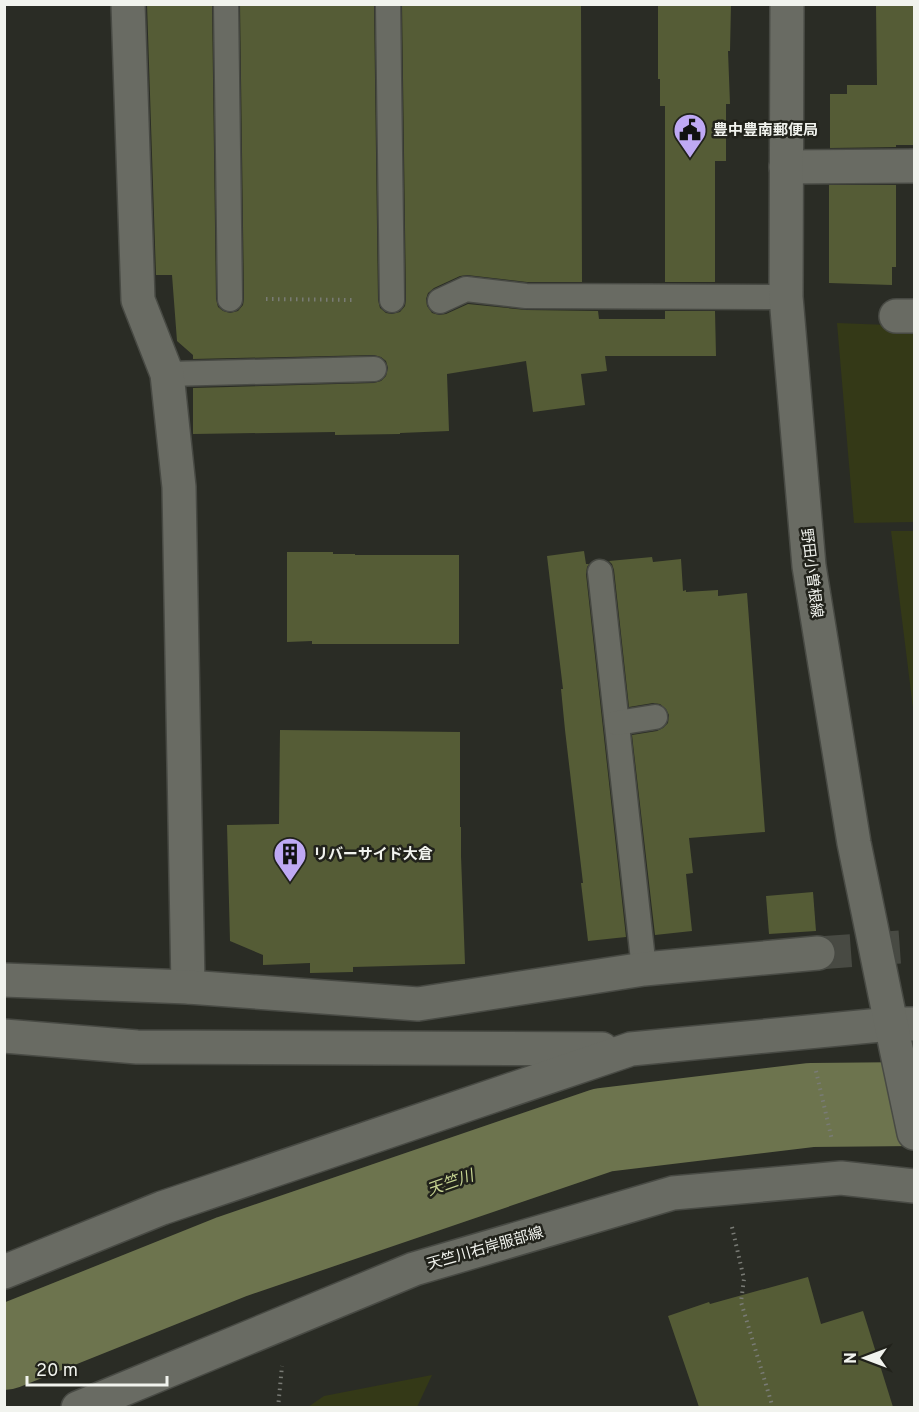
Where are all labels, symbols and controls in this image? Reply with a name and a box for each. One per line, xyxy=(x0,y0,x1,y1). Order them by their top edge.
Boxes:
public building icon: 豊中豊南郵便局 xyxy=(672,112,708,159)
place label: 豊中豊南郵便局 xyxy=(713,122,818,141)
street label: 野田小曽根線 xyxy=(796,527,825,619)
building icon: リバーサイド大倉 xyxy=(272,836,308,883)
place label: リバーサイド大倉 xyxy=(313,846,433,865)
water label: 天竺川 xyxy=(425,1166,478,1201)
street label: 天竺川右岸服部線 xyxy=(425,1224,546,1275)
north arrow xyxy=(835,1328,895,1388)
scale bar xyxy=(27,1349,166,1387)
text: N xyxy=(842,1352,862,1364)
text: 20 m xyxy=(36,1360,78,1383)

